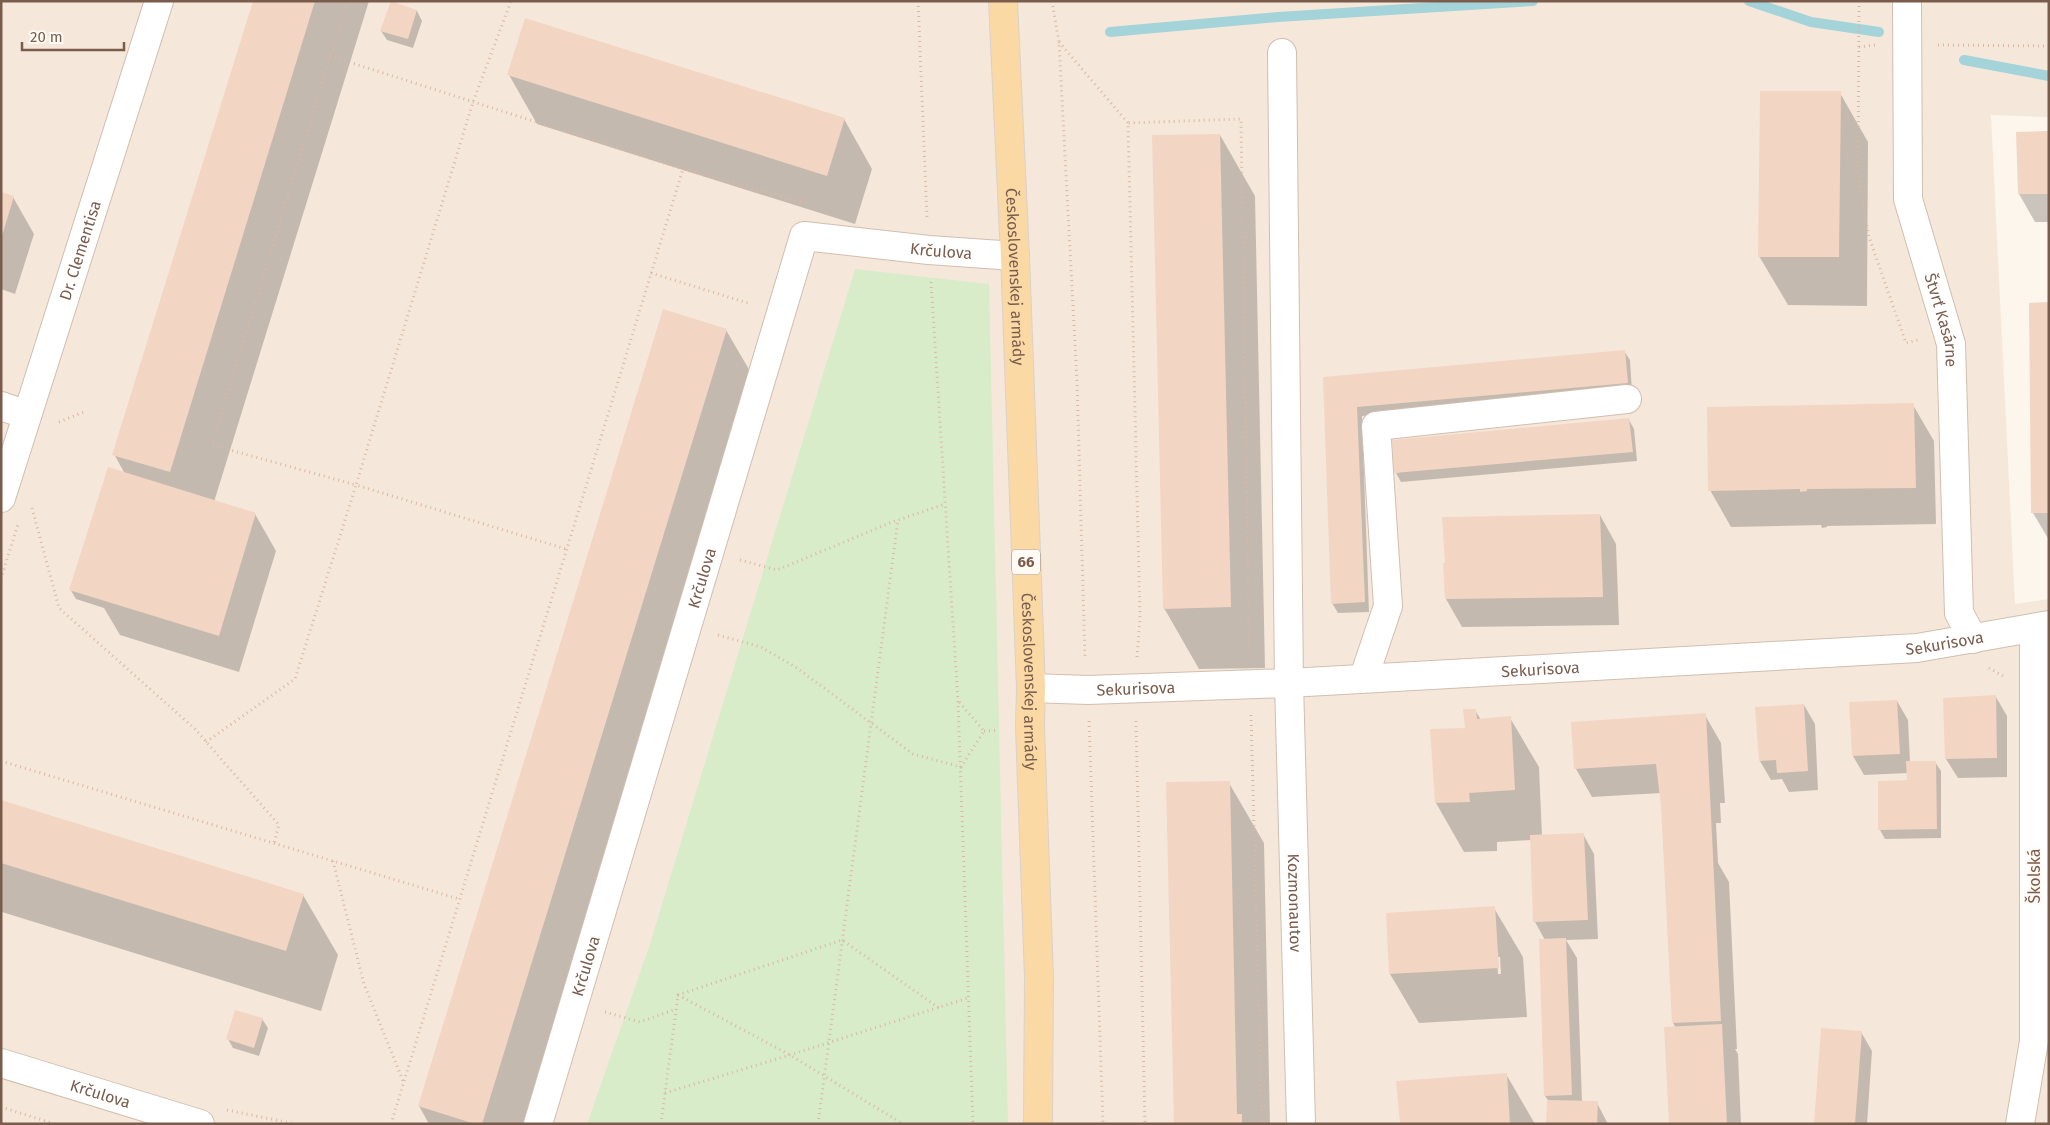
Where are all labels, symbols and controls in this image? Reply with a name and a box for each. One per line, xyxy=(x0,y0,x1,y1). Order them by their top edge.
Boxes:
scale bar xyxy=(22,20,125,52)
text: 20 m xyxy=(30,28,63,46)
street label: Československej armády xyxy=(1002,188,1028,366)
street label: Dr. Clementisa xyxy=(55,198,105,303)
street label: Krčulova xyxy=(909,239,973,263)
street label: Štvrť Kasárne xyxy=(1920,271,1961,367)
street label: Krčulova xyxy=(684,546,720,611)
road number: 66 xyxy=(1012,550,1040,574)
street label: Československej armády xyxy=(1017,592,1041,771)
street label: Sekurisova xyxy=(1905,628,1985,659)
street label: Sekurisova xyxy=(1501,658,1580,681)
street label: Sekurisova xyxy=(1096,678,1176,700)
street label: Školská xyxy=(2024,849,2044,903)
street label: Kozmonautov xyxy=(1284,853,1305,953)
street label: Krčulova xyxy=(568,934,604,999)
street label: Krčulova xyxy=(68,1076,133,1112)

